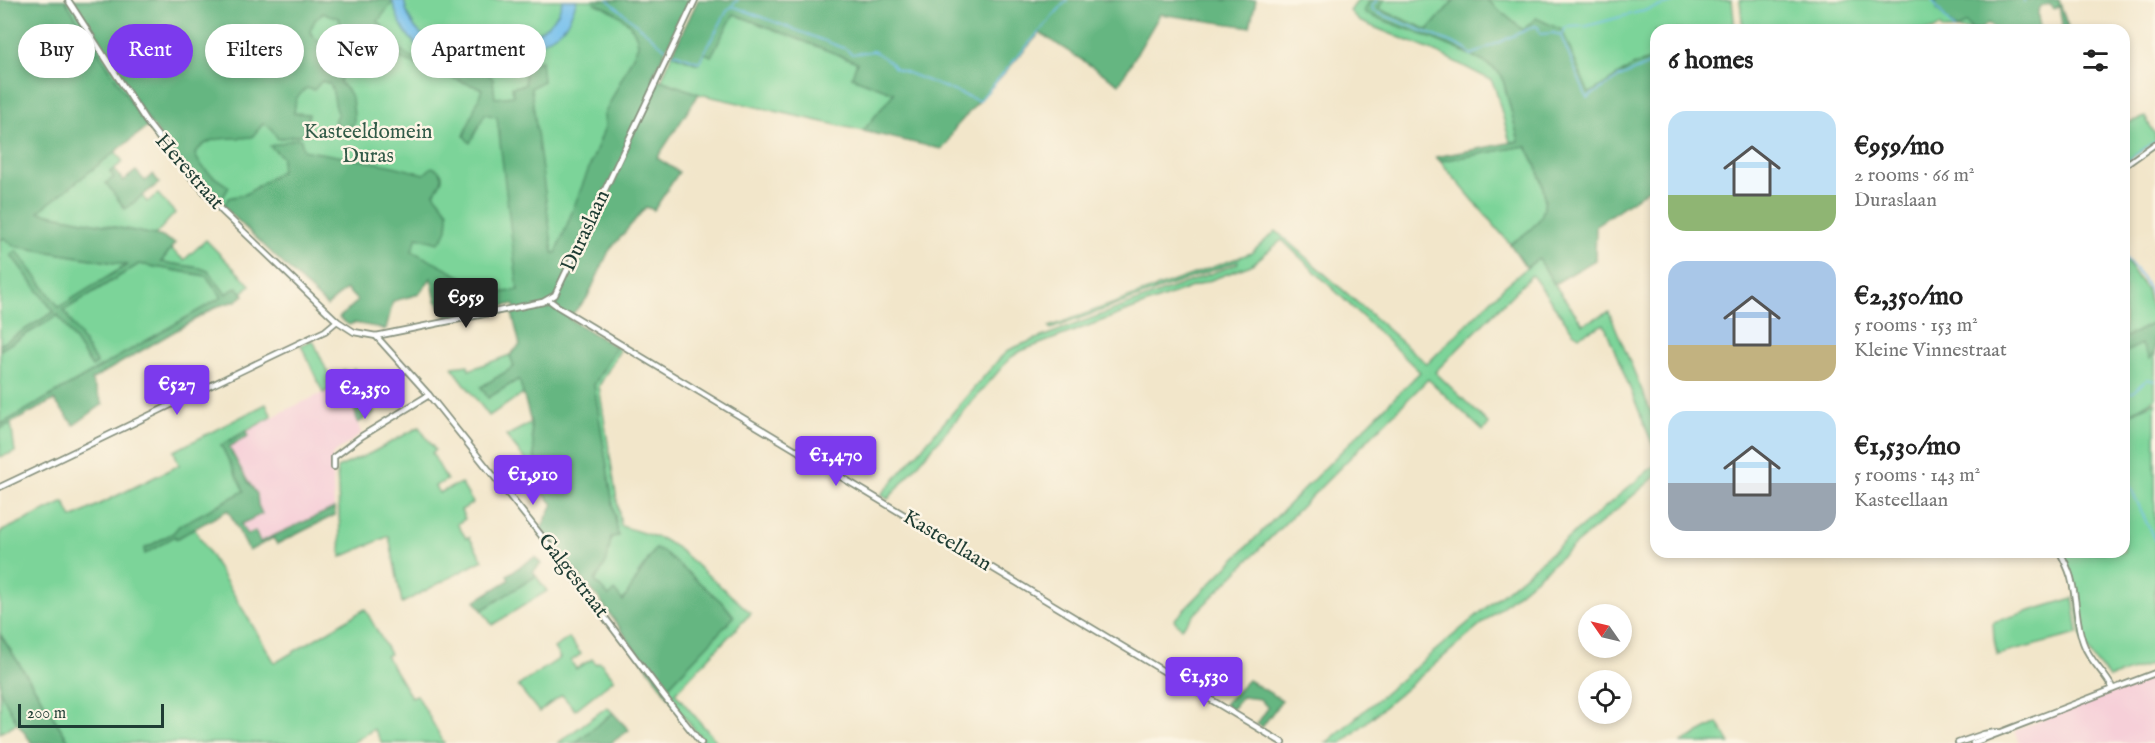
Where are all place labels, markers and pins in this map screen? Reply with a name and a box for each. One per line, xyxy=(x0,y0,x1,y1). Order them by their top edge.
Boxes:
pin: €959 xyxy=(430,278,502,329)
pin: €527 xyxy=(141,365,213,416)
pin: €2,350 xyxy=(316,369,414,420)
pin: €1,470 xyxy=(787,436,885,487)
pin: €1,910 xyxy=(484,455,582,506)
pin: €1,530 xyxy=(1155,657,1253,708)

